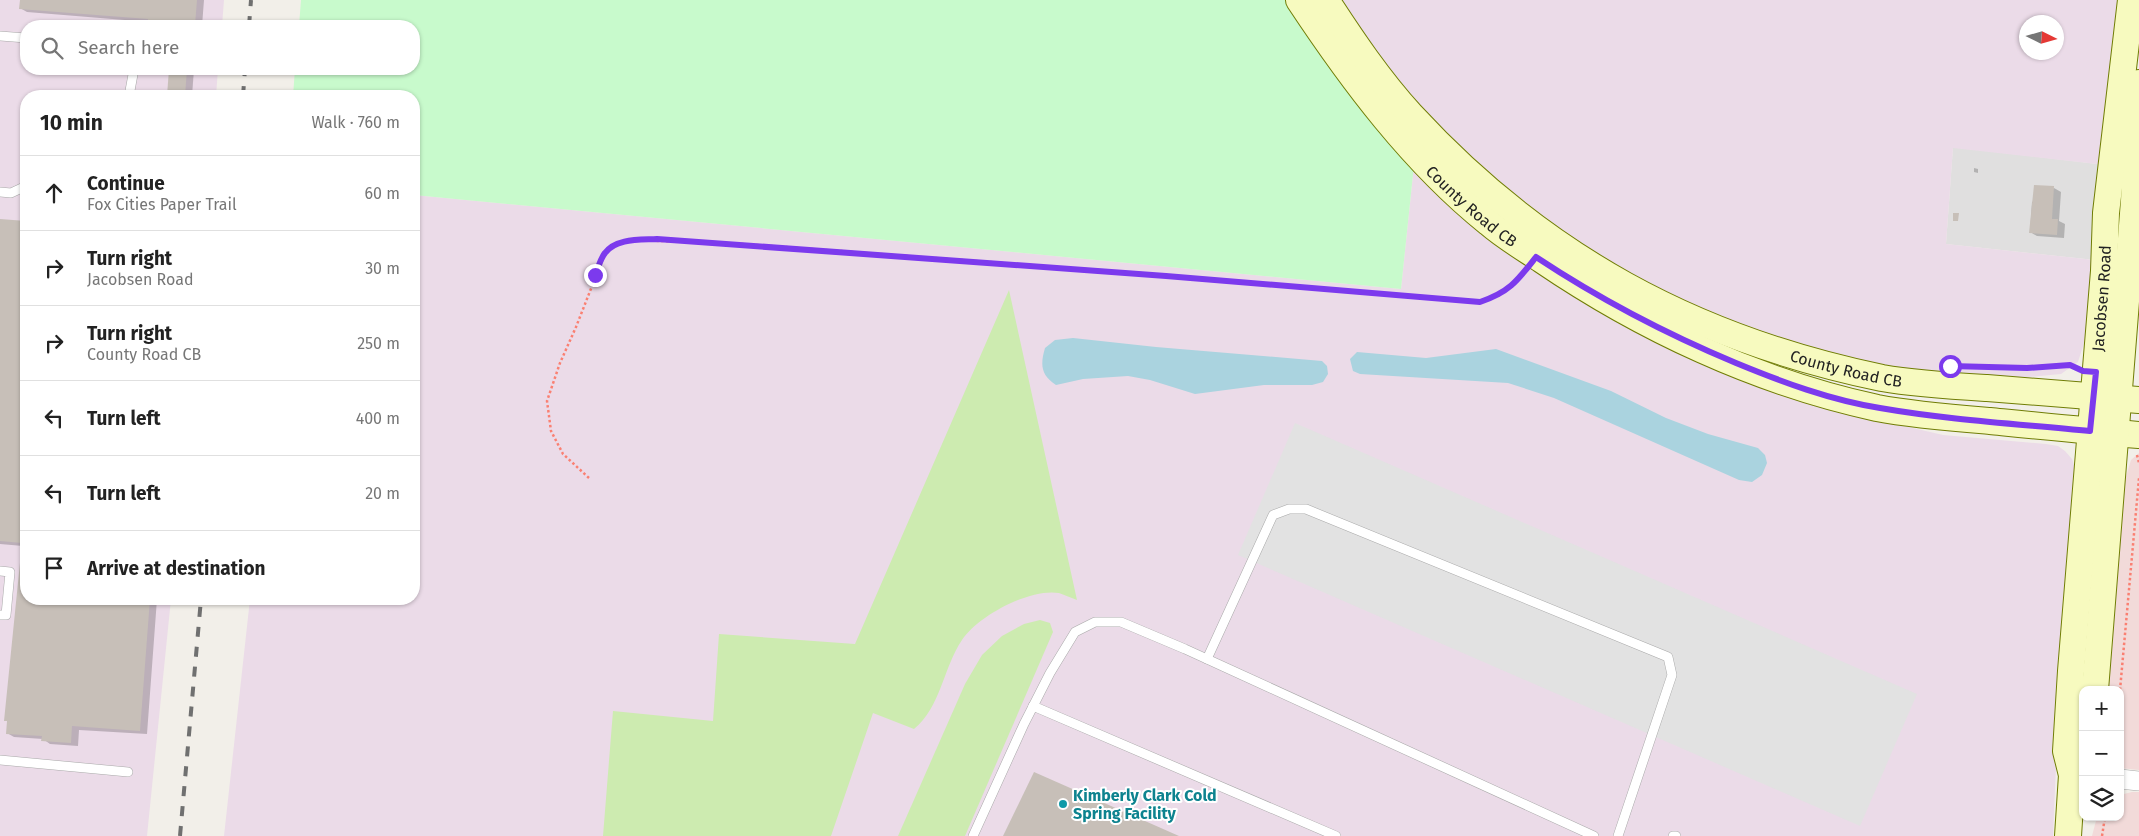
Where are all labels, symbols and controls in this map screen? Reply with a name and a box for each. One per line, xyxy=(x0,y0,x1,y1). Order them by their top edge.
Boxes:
north arrow xyxy=(2019,15,2064,60)
search box xyxy=(20,20,420,75)
icon: search xyxy=(38,34,66,62)
text: Search here xyxy=(78,36,179,59)
text: 10 min xyxy=(40,110,103,136)
text: Walk · 760 m xyxy=(311,113,400,132)
street label: County Road CB xyxy=(1422,162,1521,251)
text: Continue xyxy=(87,172,165,195)
icon: ahead xyxy=(40,179,68,207)
text: 60 m xyxy=(365,184,400,203)
text: Fox Cities Paper Trail xyxy=(87,195,237,214)
street label: Jacobsen Road xyxy=(2088,245,2115,352)
text: Turn right xyxy=(87,247,172,270)
icon: right xyxy=(40,254,68,282)
text: 30 m xyxy=(365,259,400,278)
route end xyxy=(584,264,607,287)
text: Jacobsen Road xyxy=(87,270,193,289)
text: Turn right xyxy=(87,322,172,345)
icon: right xyxy=(40,329,68,357)
text: 250 m xyxy=(357,334,400,353)
text: County Road CB xyxy=(87,345,201,364)
street label: County Road CB xyxy=(1788,346,1903,391)
route start xyxy=(1939,355,1962,378)
icon: left xyxy=(40,404,68,432)
text: Turn left xyxy=(87,407,161,430)
text: 400 m xyxy=(356,409,400,428)
icon: left xyxy=(40,479,68,507)
text: Turn left xyxy=(87,482,161,505)
text: 20 m xyxy=(365,484,400,503)
icon: arrive xyxy=(40,554,68,582)
text: Arrive at destination xyxy=(87,557,266,580)
map controls xyxy=(2079,686,2124,821)
button: + xyxy=(2079,686,2124,731)
button: − xyxy=(2079,731,2124,776)
button: layers xyxy=(2079,776,2124,821)
place label: Kimberly Clark Cold Spring Facility xyxy=(1073,786,1217,823)
marker: Kimberly Clark Cold Spring Facility xyxy=(1057,798,1069,810)

